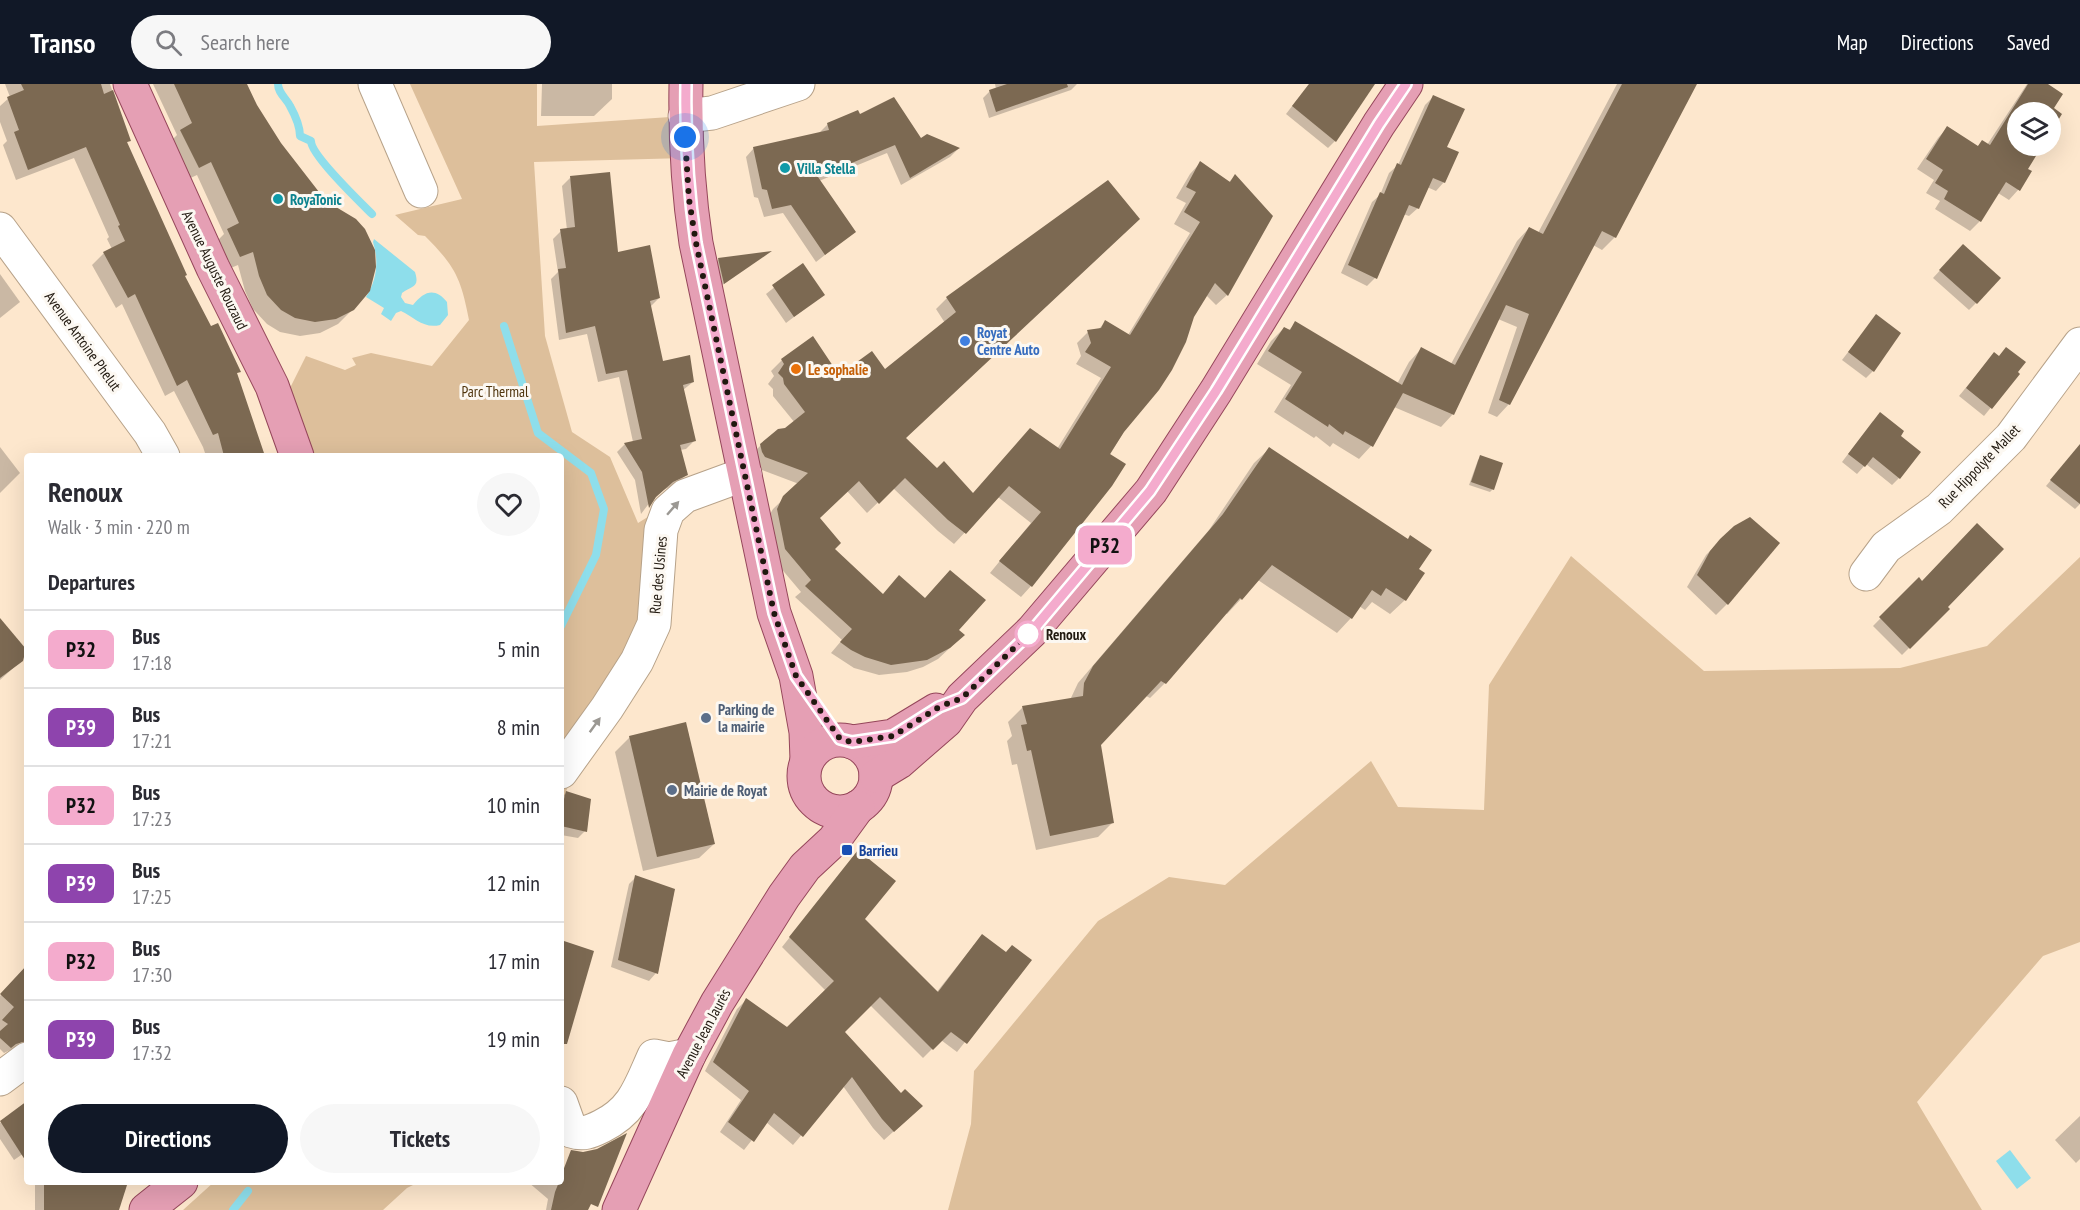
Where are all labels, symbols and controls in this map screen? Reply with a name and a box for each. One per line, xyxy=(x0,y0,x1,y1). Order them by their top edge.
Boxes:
search box xyxy=(131,15,551,69)
text: Transo xyxy=(30,24,95,61)
icon: search xyxy=(152,26,185,59)
text: Search here xyxy=(200,28,290,56)
text: Map xyxy=(1837,29,1868,56)
text: Directions xyxy=(1901,29,1974,56)
text: Saved xyxy=(2007,29,2050,56)
map controls xyxy=(2007,102,2061,156)
button: layers xyxy=(2007,102,2061,156)
your location xyxy=(670,122,700,152)
place label: Villa Stella xyxy=(796,159,855,178)
marker: Villa Stella xyxy=(778,161,792,175)
place label: RoyaTonic xyxy=(290,190,343,209)
marker: RoyaTonic xyxy=(271,192,285,206)
street label: Avenue Auguste Rouzaud xyxy=(178,208,252,332)
street label: Avenue Antoine Phelut xyxy=(41,288,125,394)
place label: Royat Centre Auto xyxy=(977,323,1040,359)
marker: Royat Centre Auto xyxy=(958,334,972,348)
place label: Le sophalie xyxy=(808,360,868,379)
marker: Le sophalie xyxy=(789,362,803,376)
park label: Parc Thermal xyxy=(461,382,529,401)
street label: Rue Hippolyte Mallet xyxy=(1934,420,2024,512)
text: Renoux xyxy=(48,473,123,510)
button: heart xyxy=(477,473,540,536)
one-way arrow xyxy=(667,500,680,516)
text: Walk · 3 min · 220 m xyxy=(48,514,190,540)
line badge: P32 xyxy=(1070,526,1140,564)
text: P32 xyxy=(1090,532,1120,559)
street label: Rue des Usines xyxy=(645,535,671,615)
text: Departures xyxy=(48,568,135,596)
marker: Renoux xyxy=(1015,621,1041,647)
text: Bus xyxy=(132,622,160,650)
place label: Renoux xyxy=(1046,625,1086,644)
text: 5 min xyxy=(497,635,540,663)
text: P32 xyxy=(66,636,96,663)
text: 17:18 xyxy=(132,650,172,676)
text: Bus xyxy=(132,700,160,728)
place label: Parking de la mairie xyxy=(718,700,775,736)
marker: Parking de la mairie xyxy=(699,711,713,725)
text: 8 min xyxy=(497,713,540,741)
text: P39 xyxy=(66,714,96,741)
one-way arrow xyxy=(589,717,601,733)
text: 17:21 xyxy=(132,728,172,754)
text: Bus xyxy=(132,778,160,806)
place label: Mairie de Royat xyxy=(684,781,768,800)
marker: Mairie de Royat xyxy=(665,783,679,797)
text: 10 min xyxy=(487,791,540,819)
text: P32 xyxy=(66,792,96,819)
text: 17:23 xyxy=(132,806,172,832)
place label: Barrieu xyxy=(859,841,898,860)
marker: Barrieu xyxy=(840,843,854,857)
text: Bus xyxy=(132,856,160,884)
text: 12 min xyxy=(487,869,540,897)
text: P39 xyxy=(66,870,96,897)
text: 17:25 xyxy=(132,884,172,910)
text: Bus xyxy=(132,934,160,962)
text: 17 min xyxy=(488,947,540,975)
text: P32 xyxy=(66,948,96,975)
text: 17:30 xyxy=(132,962,172,988)
street label: Avenue Jean Jaurès xyxy=(672,985,734,1081)
text: Bus xyxy=(132,1012,160,1040)
text: 19 min xyxy=(487,1025,540,1053)
text: P39 xyxy=(66,1026,96,1053)
text: 17:32 xyxy=(132,1040,172,1066)
button: Directions xyxy=(48,1104,288,1173)
button: Tickets xyxy=(300,1104,540,1173)

